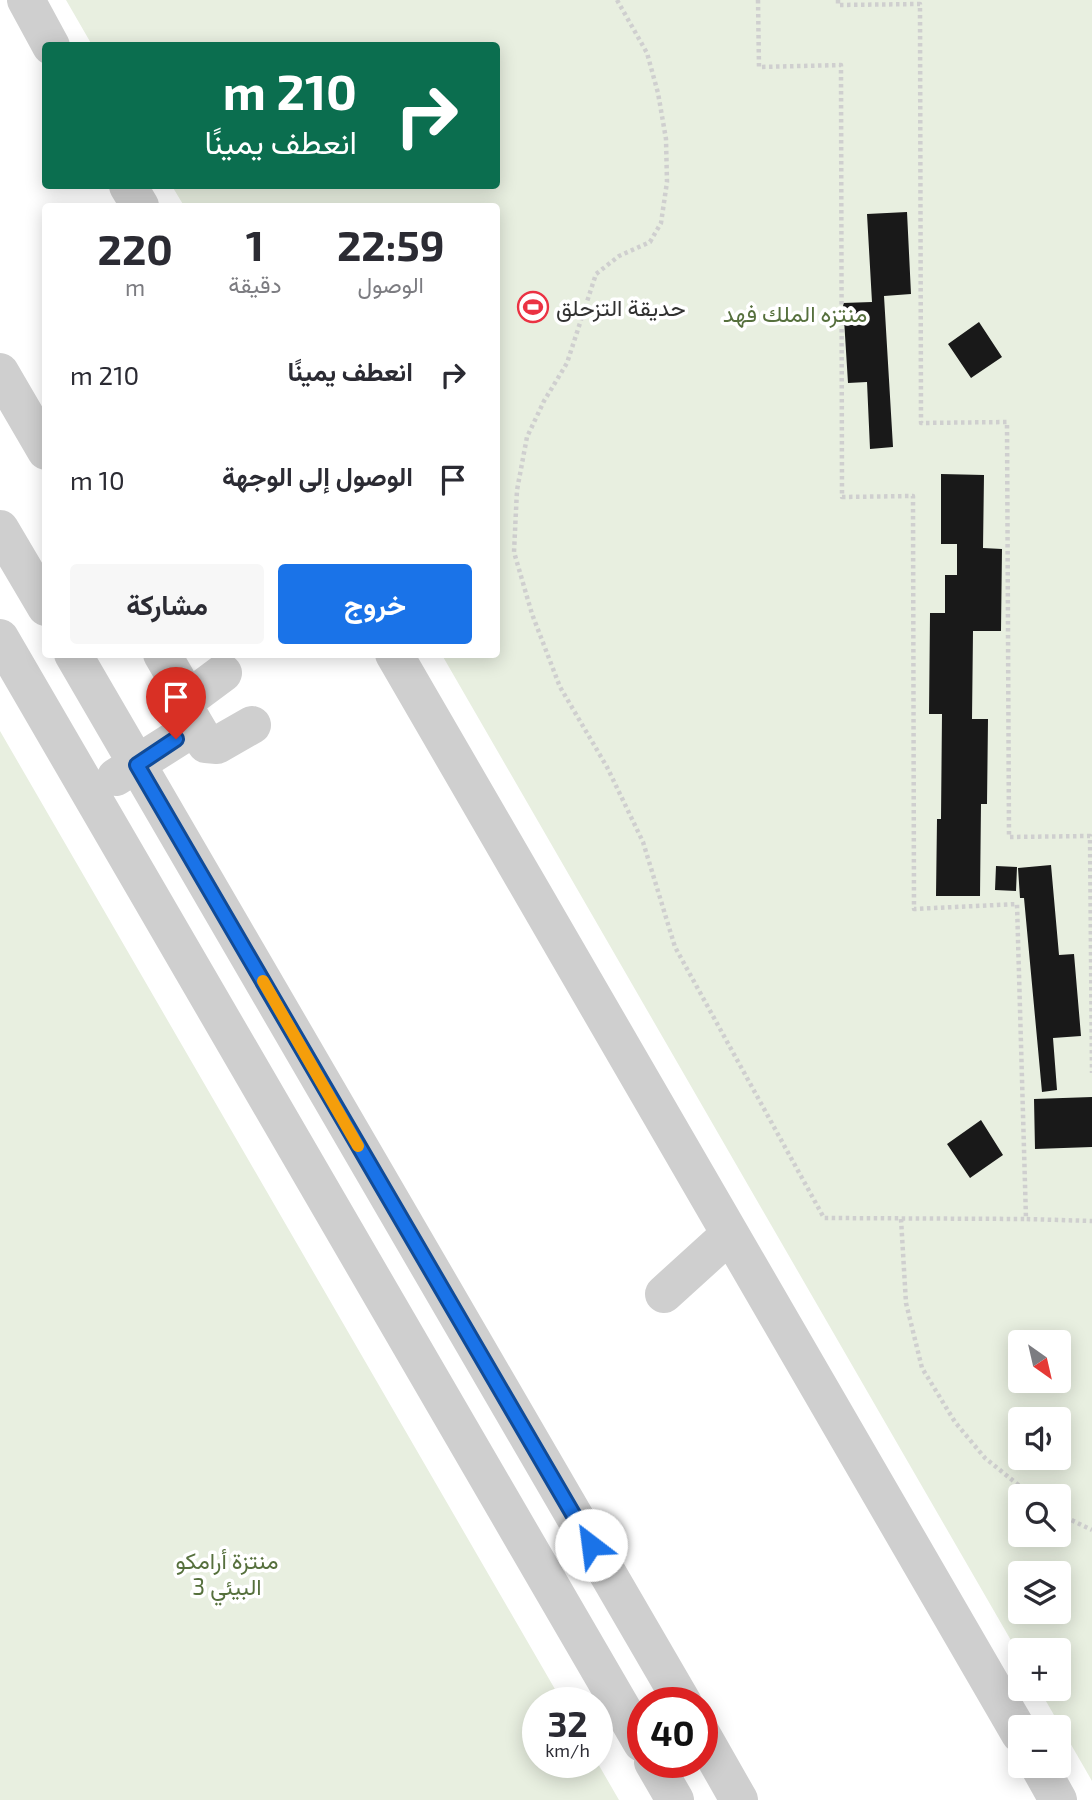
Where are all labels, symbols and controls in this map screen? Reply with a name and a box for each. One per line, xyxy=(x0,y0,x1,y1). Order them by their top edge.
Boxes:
text: 210 m xyxy=(223,61,357,120)
icon: right xyxy=(381,70,472,161)
text: انعطف يمينًا xyxy=(205,122,357,160)
text: 1 xyxy=(246,219,264,269)
text: 22:59 xyxy=(337,219,445,269)
text: 220 xyxy=(97,223,173,273)
text: دقيقة xyxy=(228,270,282,298)
text: الوصول xyxy=(358,270,424,298)
text: m xyxy=(125,273,145,301)
sports icon: حديقة التزحلق xyxy=(516,290,550,324)
place label: حديقة التزحلق xyxy=(556,293,686,323)
park label: منتزه الملك فهد xyxy=(723,299,867,329)
text: انعطف يمينًا xyxy=(288,355,413,386)
icon: right xyxy=(434,356,472,394)
text: 210 m xyxy=(70,359,139,390)
text: الوصول إلى الوجهة xyxy=(222,460,413,491)
icon: arrive xyxy=(434,461,472,499)
text: 10 m xyxy=(70,464,125,495)
button: مشاركة xyxy=(70,564,264,644)
button: خروج xyxy=(278,564,472,644)
pin xyxy=(146,667,206,739)
icon: arrive xyxy=(157,678,195,716)
north arrow xyxy=(1008,1330,1071,1393)
map controls xyxy=(1008,1330,1071,1778)
button: sound xyxy=(1008,1407,1071,1470)
button: search xyxy=(1008,1484,1071,1547)
position arrow xyxy=(554,1508,628,1582)
park label: منتزة أرامكو البيئي 3 xyxy=(176,1546,278,1606)
button: layers xyxy=(1008,1561,1071,1624)
button: + xyxy=(1008,1638,1071,1701)
speed limit sign: 40 xyxy=(627,1687,718,1778)
text: 32 xyxy=(547,1702,588,1744)
button: − xyxy=(1008,1715,1071,1778)
text: km/h xyxy=(545,1739,590,1761)

